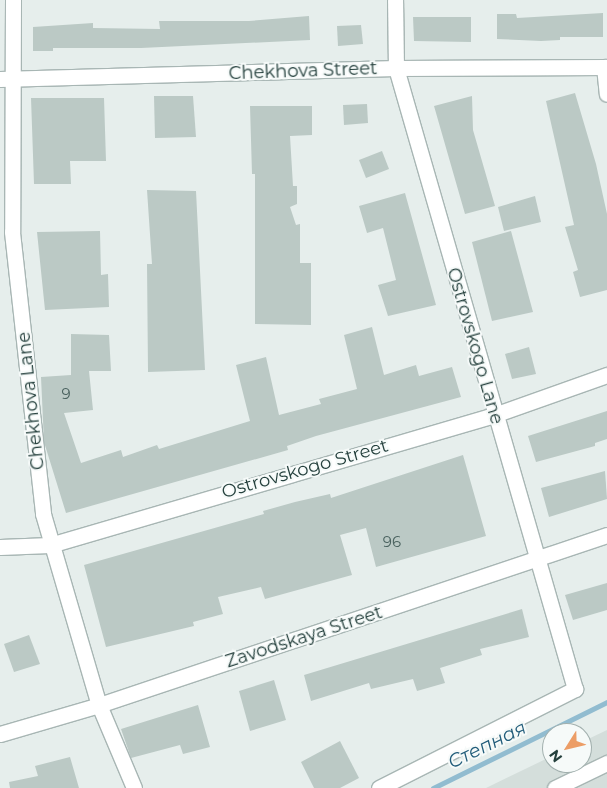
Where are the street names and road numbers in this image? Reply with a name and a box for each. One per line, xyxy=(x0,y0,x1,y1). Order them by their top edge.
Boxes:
street label: Chekhova Street xyxy=(228,58,378,84)
street label: Ostrovskogo Lane xyxy=(442,265,508,427)
street label: Chekhova Lane xyxy=(13,331,49,471)
street label: Ostrovskogo Street xyxy=(219,435,391,503)
street label: Zavodskaya Street xyxy=(223,601,385,673)

